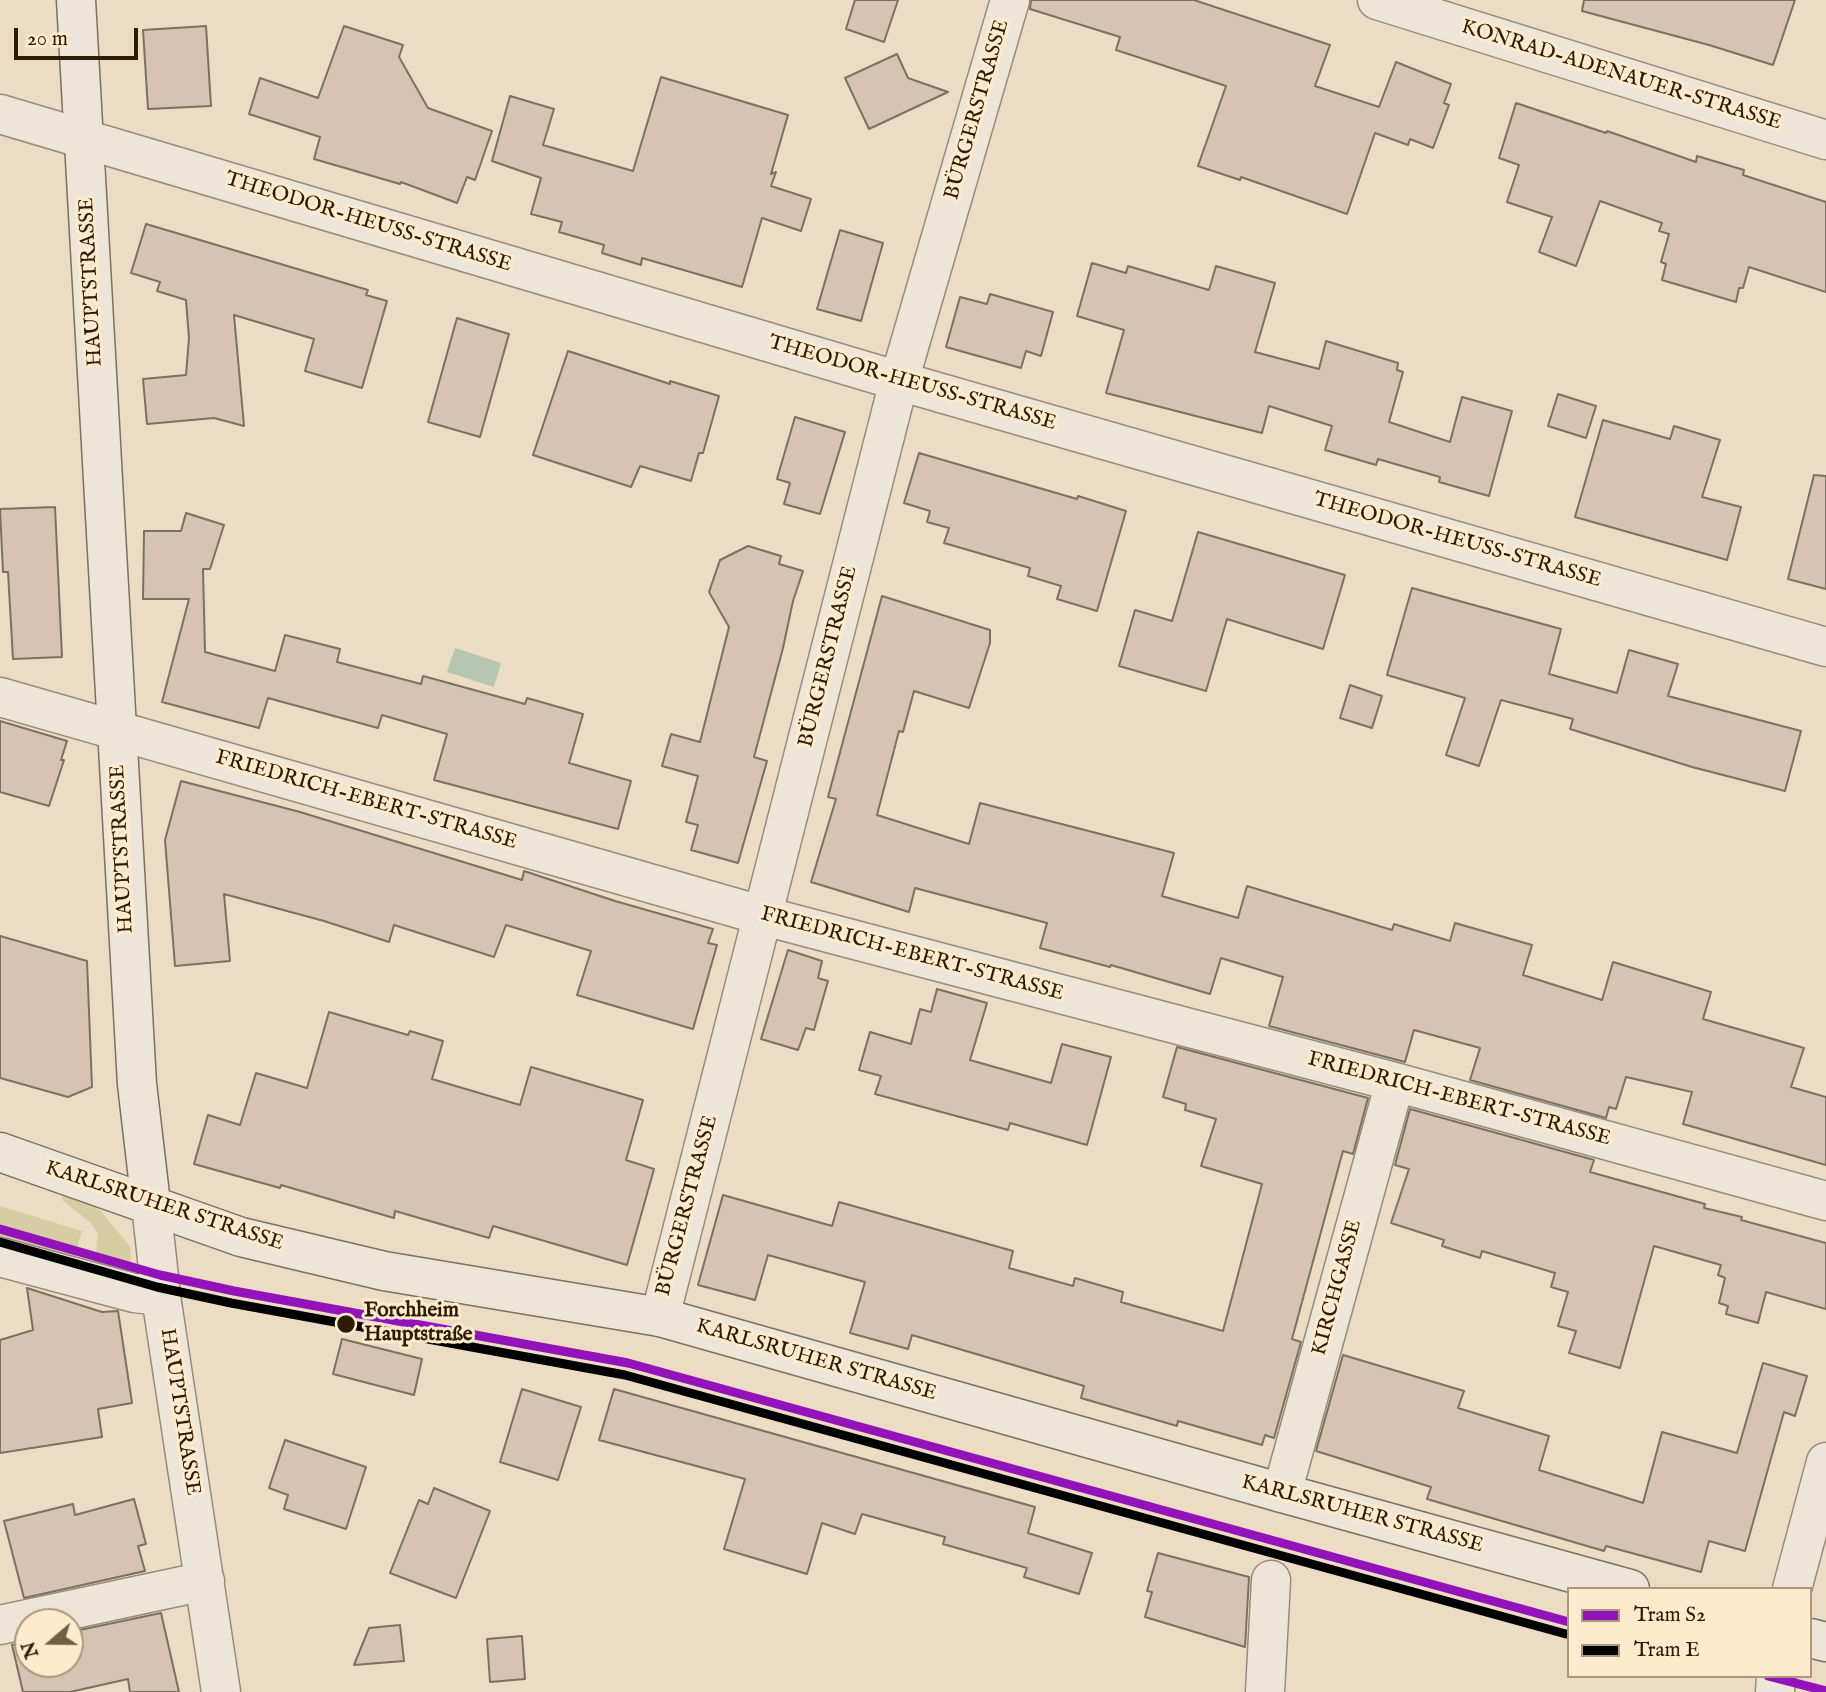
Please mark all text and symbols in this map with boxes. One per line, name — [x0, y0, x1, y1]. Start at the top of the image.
scale bar — [18, 14, 142, 58]
street label: KONRAD-ADENAUER-STRASSE — [1458, 15, 1784, 137]
street label: BÜRGERSTRASSE — [940, 17, 1016, 203]
text: 20 m — [27, 26, 68, 53]
street label: THEODOR-HEUSS-STRASSE — [222, 167, 514, 279]
street label: HAUPTSTRASSE — [75, 197, 109, 367]
street label: THEODOR-HEUSS-STRASSE — [765, 331, 1059, 437]
street label: THEODOR-HEUSS-STRASSE — [1310, 488, 1604, 594]
street label: BÜRGERSTRASSE — [794, 564, 864, 750]
street label: FRIEDRICH-EBERT-STRASSE — [212, 746, 520, 856]
street label: HAUPTSTRASSE — [106, 764, 140, 934]
street label: FRIEDRICH-EBERT-STRASSE — [758, 902, 1066, 1008]
street label: FRIEDRICH-EBERT-STRASSE — [1305, 1047, 1613, 1153]
street label: BÜRGERSTRASSE — [652, 1113, 724, 1299]
street label: KARLSRUHER STRASSE — [42, 1157, 286, 1257]
street label: KIRCHGASSE — [1308, 1217, 1368, 1359]
place label: Forchheim Hauptstraße — [364, 1299, 472, 1349]
marker: Forchheim Hauptstraße — [335, 1313, 357, 1335]
street label: KARLSRUHER STRASSE — [693, 1315, 939, 1407]
street label: HAUPTSTRASSE — [153, 1327, 205, 1497]
street label: KARLSRUHER STRASSE — [1238, 1471, 1486, 1559]
legend — [1567, 1587, 1812, 1678]
text: Tram S2 — [1634, 1602, 1706, 1629]
north arrow — [14, 1608, 84, 1678]
text: Tram E — [1634, 1637, 1700, 1664]
text: N — [17, 1638, 45, 1661]

